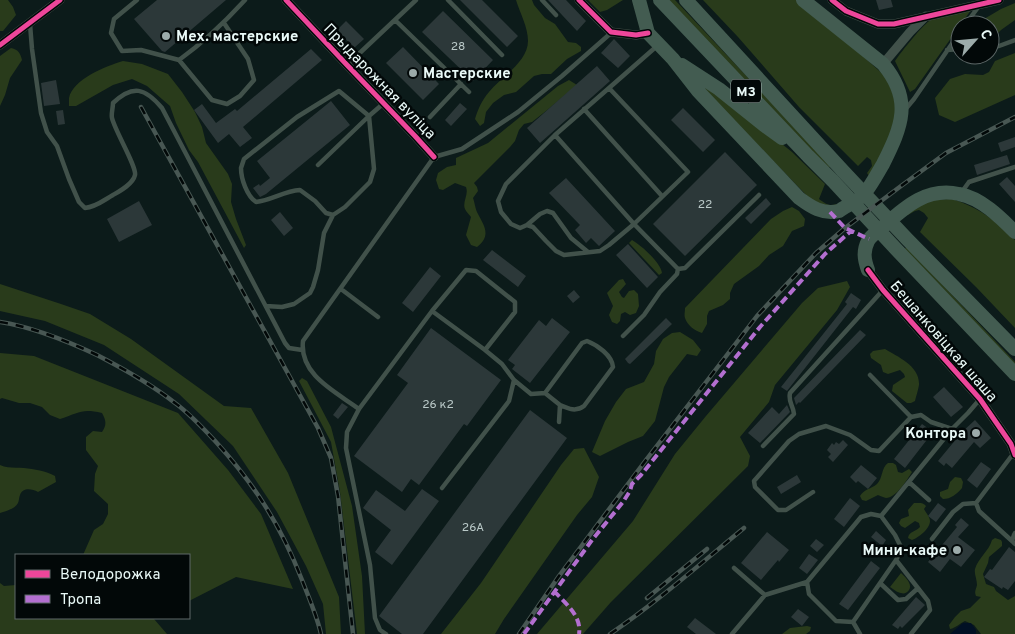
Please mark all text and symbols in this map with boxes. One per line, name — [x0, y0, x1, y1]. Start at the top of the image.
north arrow — [950, 15, 1000, 65]
street label: Прыдарожная вуліца — [319, 20, 439, 144]
text: С — [976, 27, 995, 43]
place label: Мех. мастерские — [176, 28, 298, 47]
marker: Мех. мастерские — [160, 30, 172, 42]
house number: 28 — [451, 39, 465, 55]
place label: Мастерские — [423, 65, 511, 84]
marker: Мастерские — [407, 67, 419, 79]
road number: М3 — [731, 80, 761, 102]
house number: 22 — [698, 197, 712, 213]
street label: Бешанковіцкая шаша — [885, 277, 1001, 407]
house number: 26 к2 — [422, 397, 454, 413]
place label: Контора — [905, 425, 966, 444]
marker: Контора — [970, 427, 982, 439]
house number: 26А — [462, 520, 484, 536]
place label: Мини-кафе — [862, 542, 947, 561]
marker: Мини-кафе — [951, 544, 963, 556]
legend — [15, 554, 190, 619]
text: Велодорожка — [60, 566, 160, 585]
text: Тропа — [60, 591, 101, 610]

